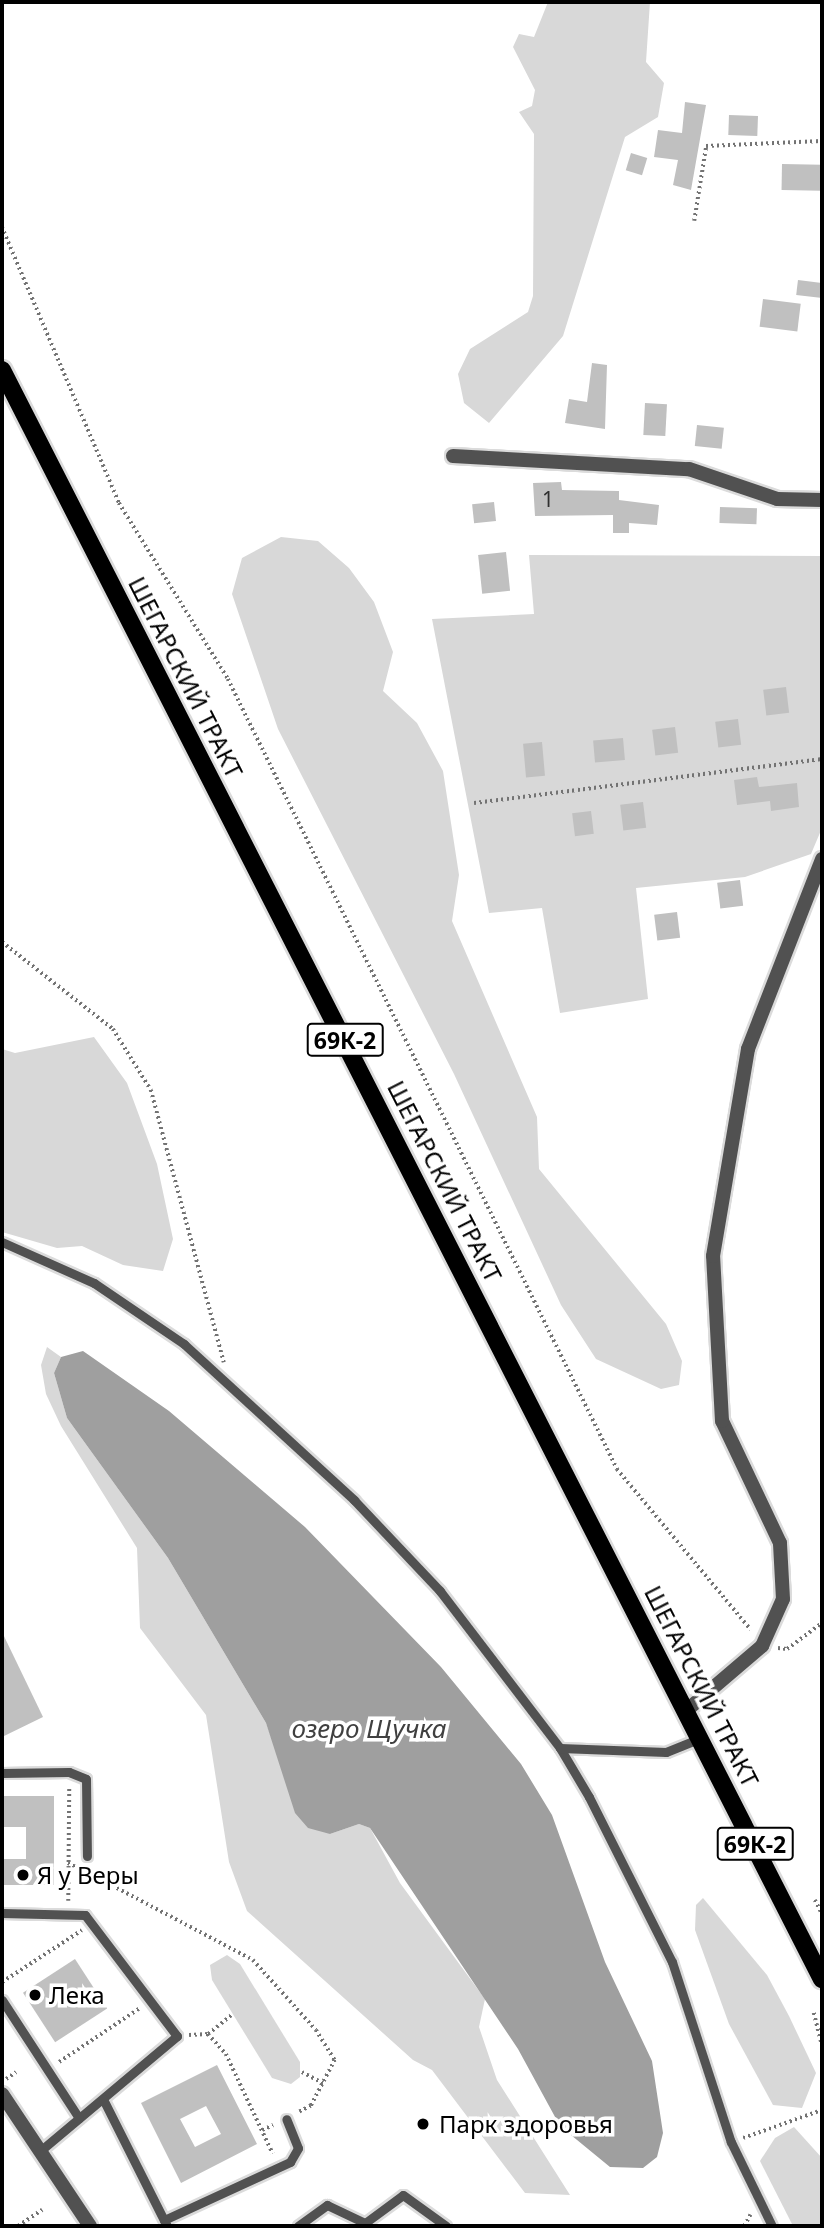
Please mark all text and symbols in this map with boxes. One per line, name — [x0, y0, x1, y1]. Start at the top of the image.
house number: 1 — [542, 486, 554, 512]
street label: ШЕГАРСКИЙ ТРАКТ — [123, 572, 249, 782]
road number: 69К-2 — [306, 1021, 384, 1060]
street label: ШЕГАРСКИЙ ТРАКТ — [382, 1076, 508, 1286]
street label: ШЕГАРСКИЙ ТРАКТ — [639, 1581, 765, 1791]
water label: озеро Щучка — [291, 1713, 447, 1745]
road number: 69К-2 — [716, 1825, 794, 1864]
place label: Я у Веры — [37, 1861, 139, 1889]
marker: Я у Веры — [15, 1867, 31, 1883]
place label: Лека — [49, 1981, 105, 2009]
marker: Лека — [27, 1987, 43, 2003]
place label: Парк здоровья — [439, 2110, 613, 2138]
marker: Парк здоровья — [413, 2114, 433, 2134]

